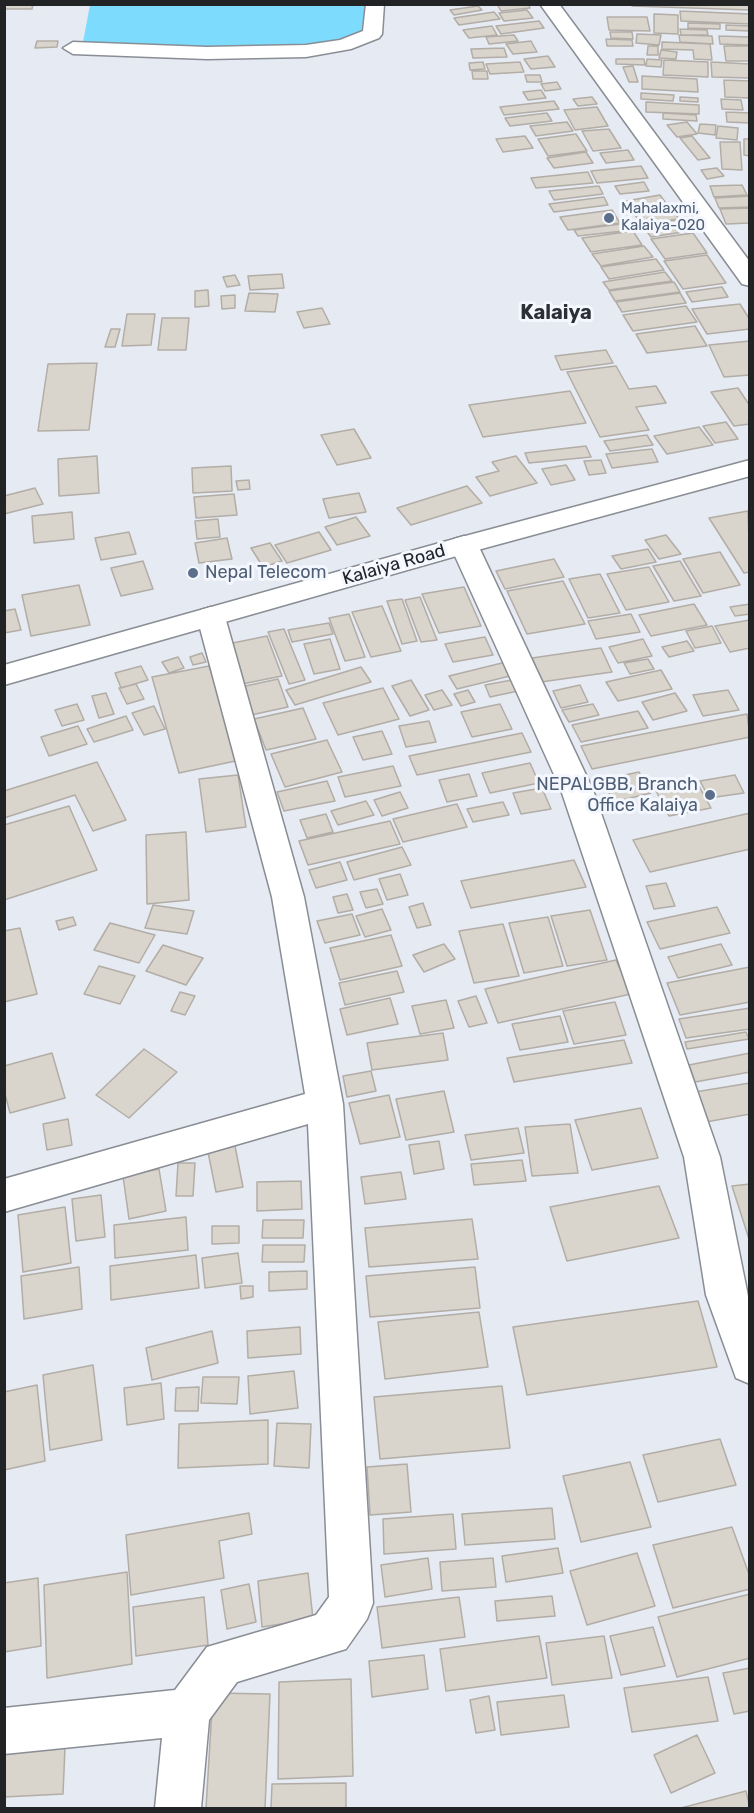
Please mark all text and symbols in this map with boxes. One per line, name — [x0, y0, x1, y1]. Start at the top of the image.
place label: Mahalaxmi, Kalaiya-020 — [621, 200, 705, 235]
marker: Mahalaxmi, Kalaiya-020 — [602, 211, 616, 225]
district label: Kalaiya — [520, 301, 592, 325]
street label: Kalaiya Road — [340, 540, 448, 590]
place label: Nepal Telecom — [205, 562, 327, 584]
marker: Nepal Telecom — [186, 566, 200, 580]
place label: NEPALGBB, Branch Office Kalaiya — [536, 774, 698, 816]
marker: NEPALGBB, Branch Office Kalaiya — [703, 788, 717, 802]

